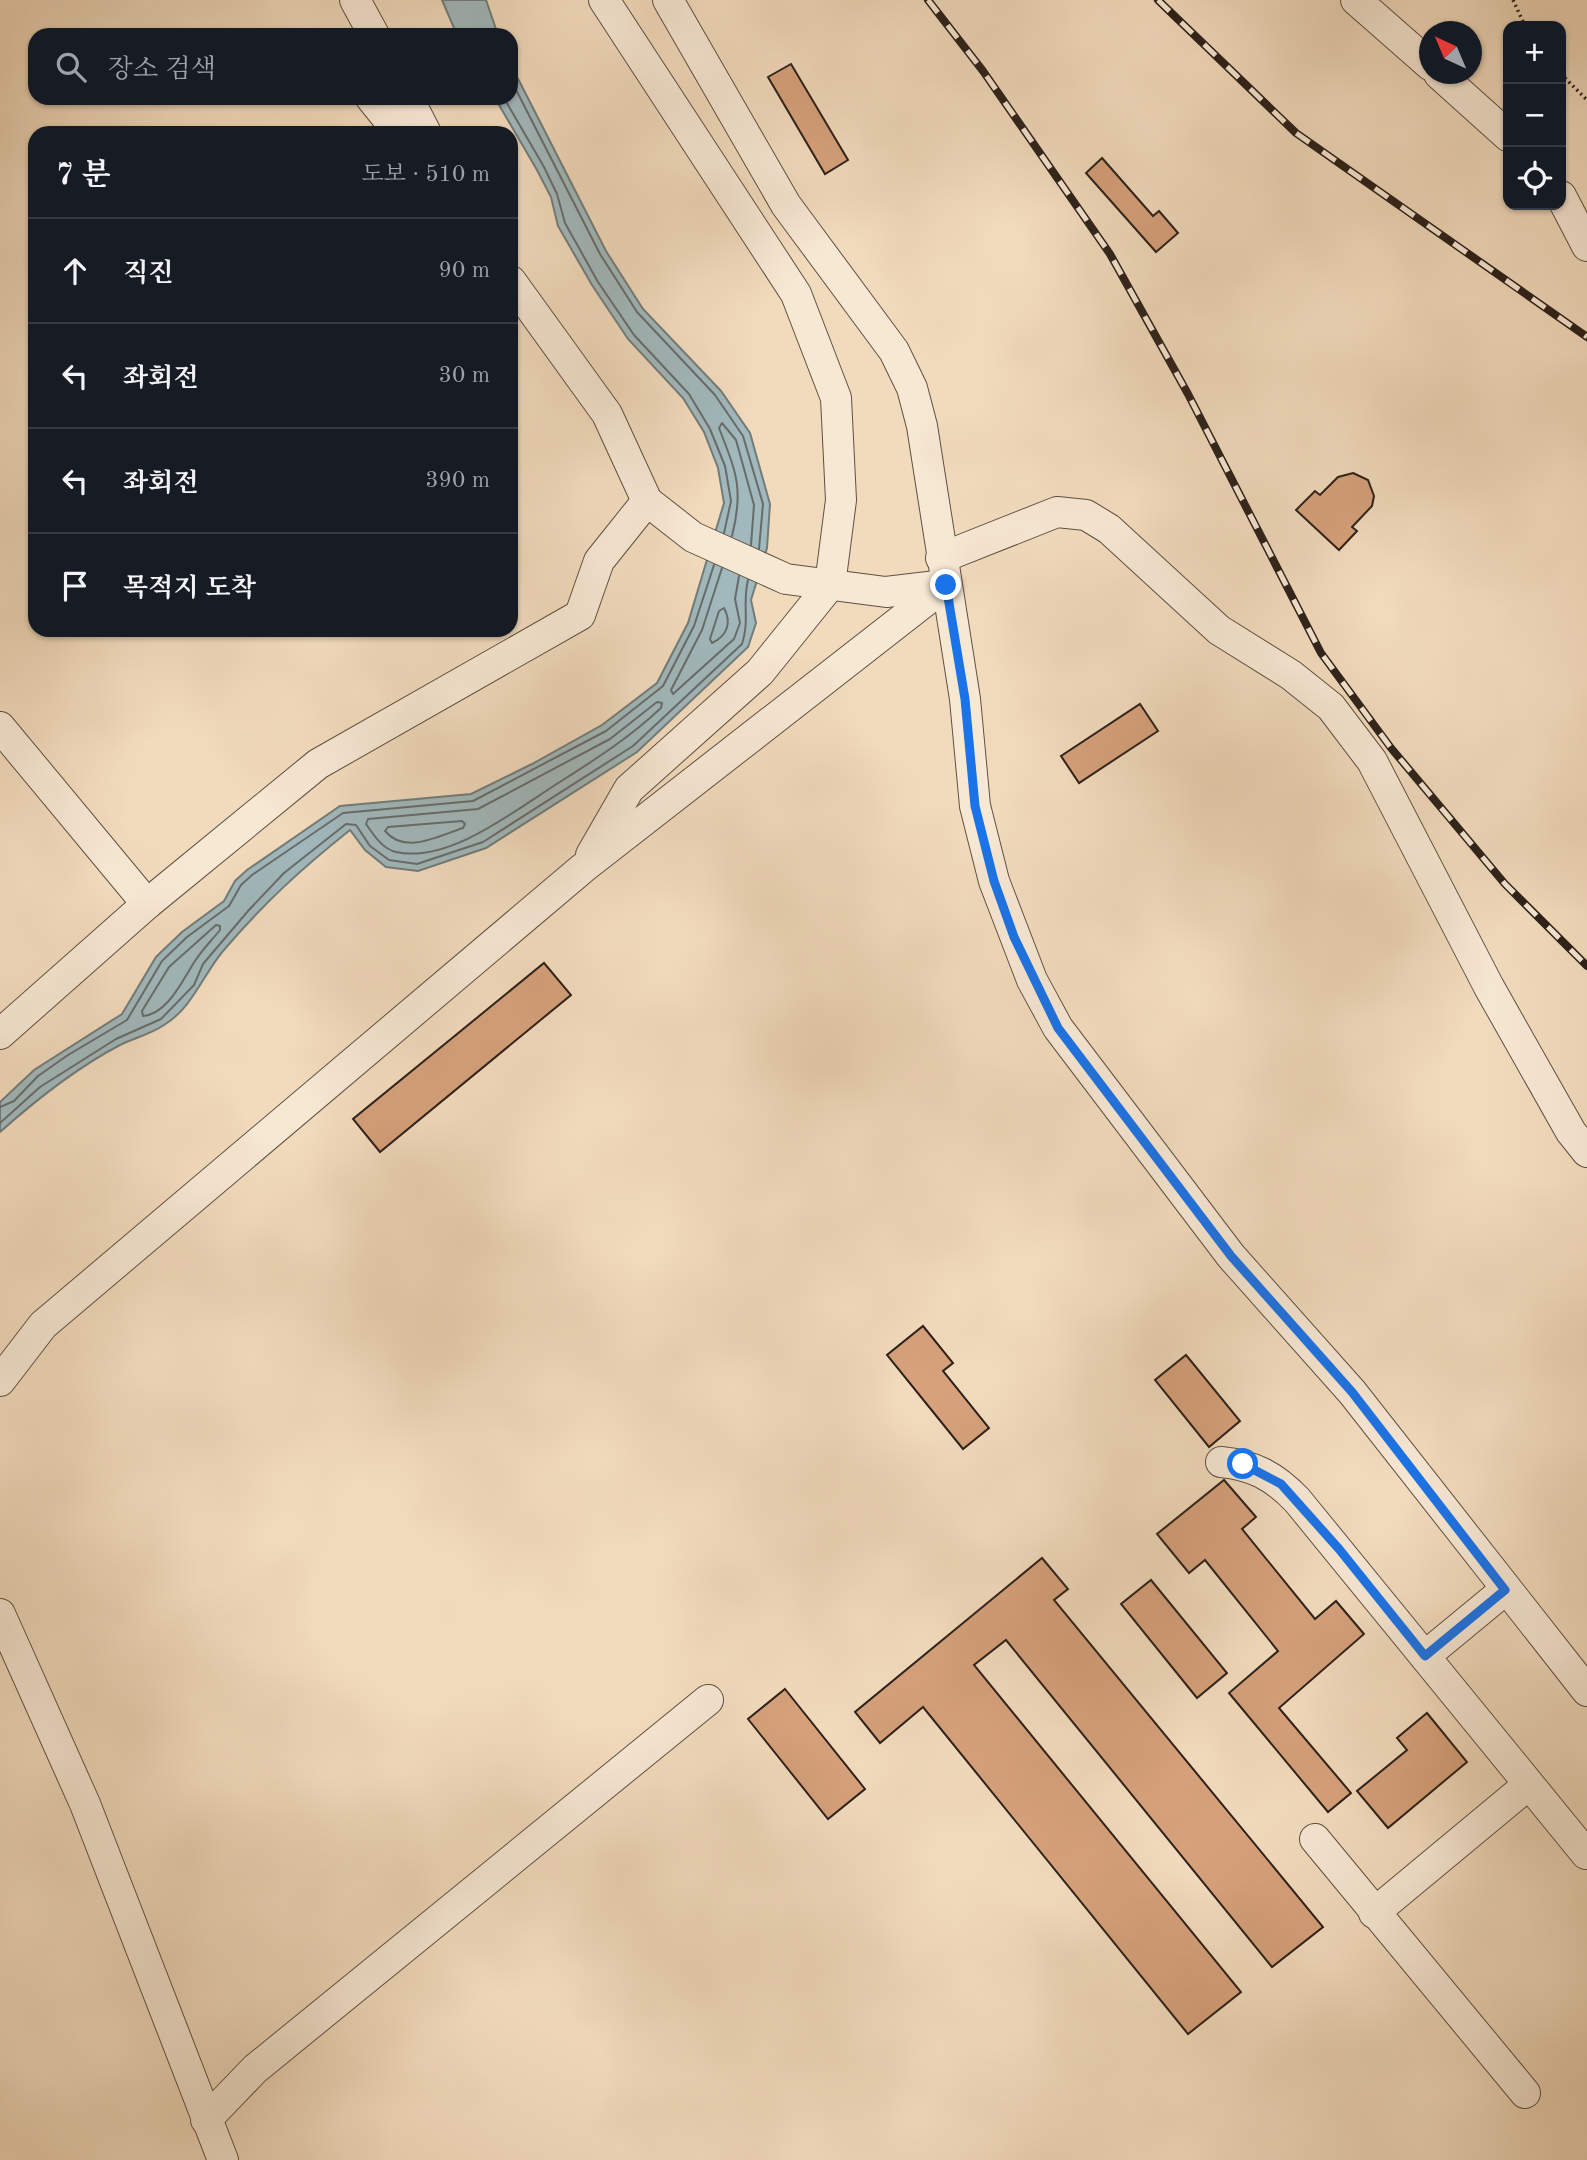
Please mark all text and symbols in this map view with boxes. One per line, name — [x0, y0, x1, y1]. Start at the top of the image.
north arrow — [1419, 21, 1482, 84]
map controls — [1503, 21, 1566, 210]
button: + — [1503, 21, 1566, 84]
search box — [28, 28, 518, 105]
icon: search — [52, 48, 90, 86]
text: 장소 검색 — [108, 57, 216, 83]
button: − — [1503, 84, 1566, 147]
button: locate — [1503, 147, 1566, 210]
text: 7 분 — [56, 161, 111, 191]
text: 도보 · 510 m — [362, 163, 490, 186]
icon: ahead — [56, 252, 94, 290]
text: 90 m — [439, 259, 490, 282]
text: 직진 — [123, 261, 173, 287]
icon: left — [56, 357, 94, 395]
text: 30 m — [439, 364, 490, 387]
text: 좌회전 — [123, 366, 198, 392]
icon: left — [56, 462, 94, 500]
text: 390 m — [425, 469, 490, 492]
text: 좌회전 — [123, 471, 198, 497]
icon: arrive — [56, 567, 94, 605]
route end — [930, 569, 961, 600]
text: 목적지 도착 — [123, 576, 256, 602]
route start — [1227, 1448, 1258, 1479]

